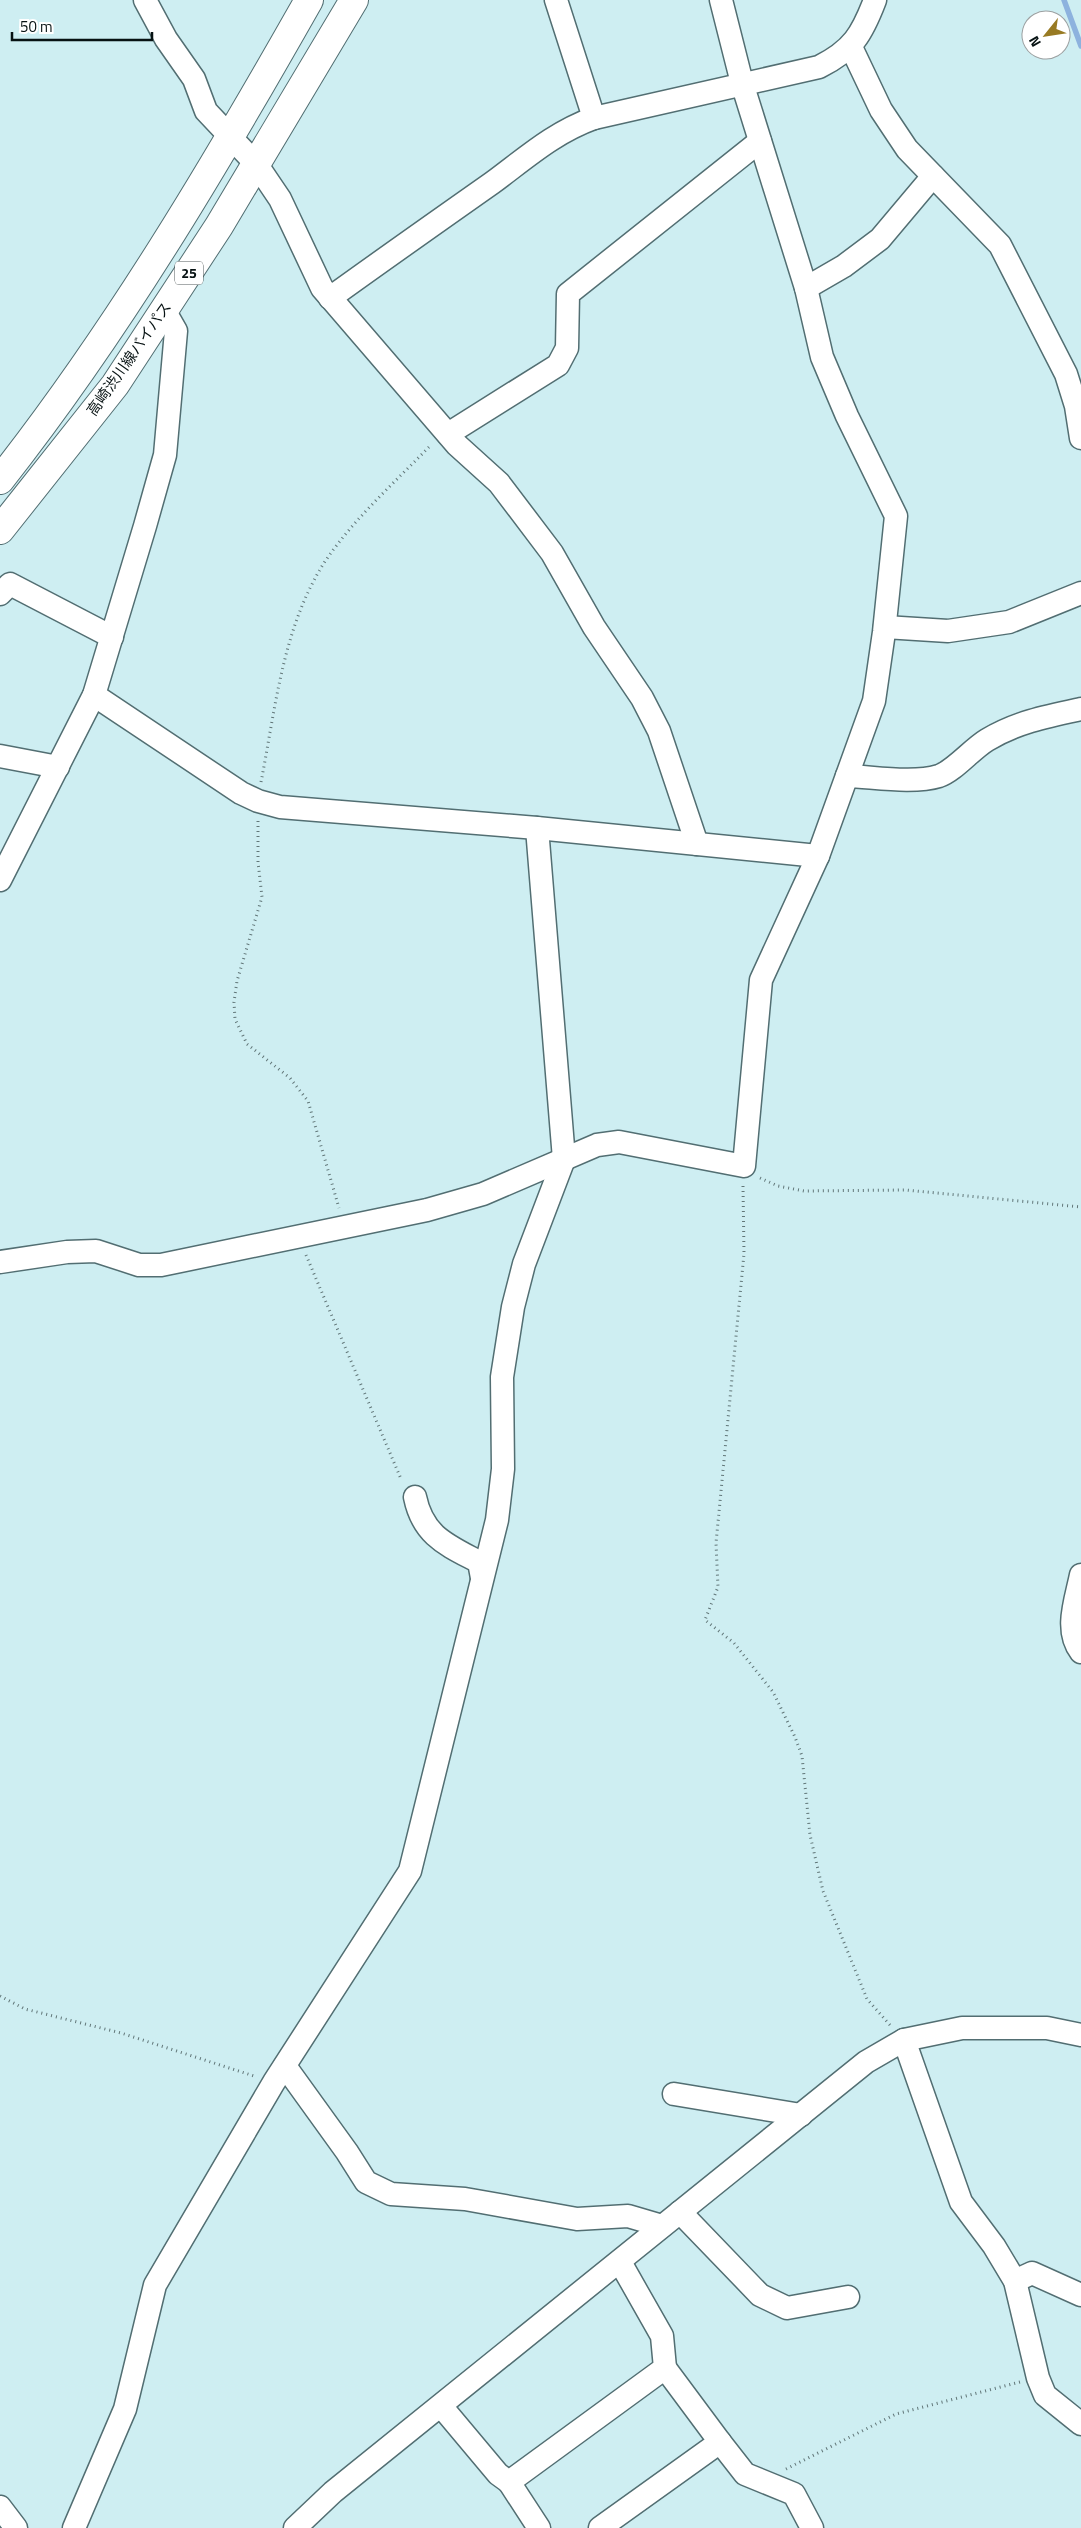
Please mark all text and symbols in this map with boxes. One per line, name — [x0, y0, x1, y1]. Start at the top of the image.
scale bar — [12, 10, 152, 42]
north arrow — [1021, 10, 1071, 60]
text: 50 m — [20, 15, 53, 38]
text: N — [1023, 32, 1046, 51]
road number: 25 — [175, 262, 203, 284]
street label: 高崎渋川線バイパス — [81, 297, 177, 420]

